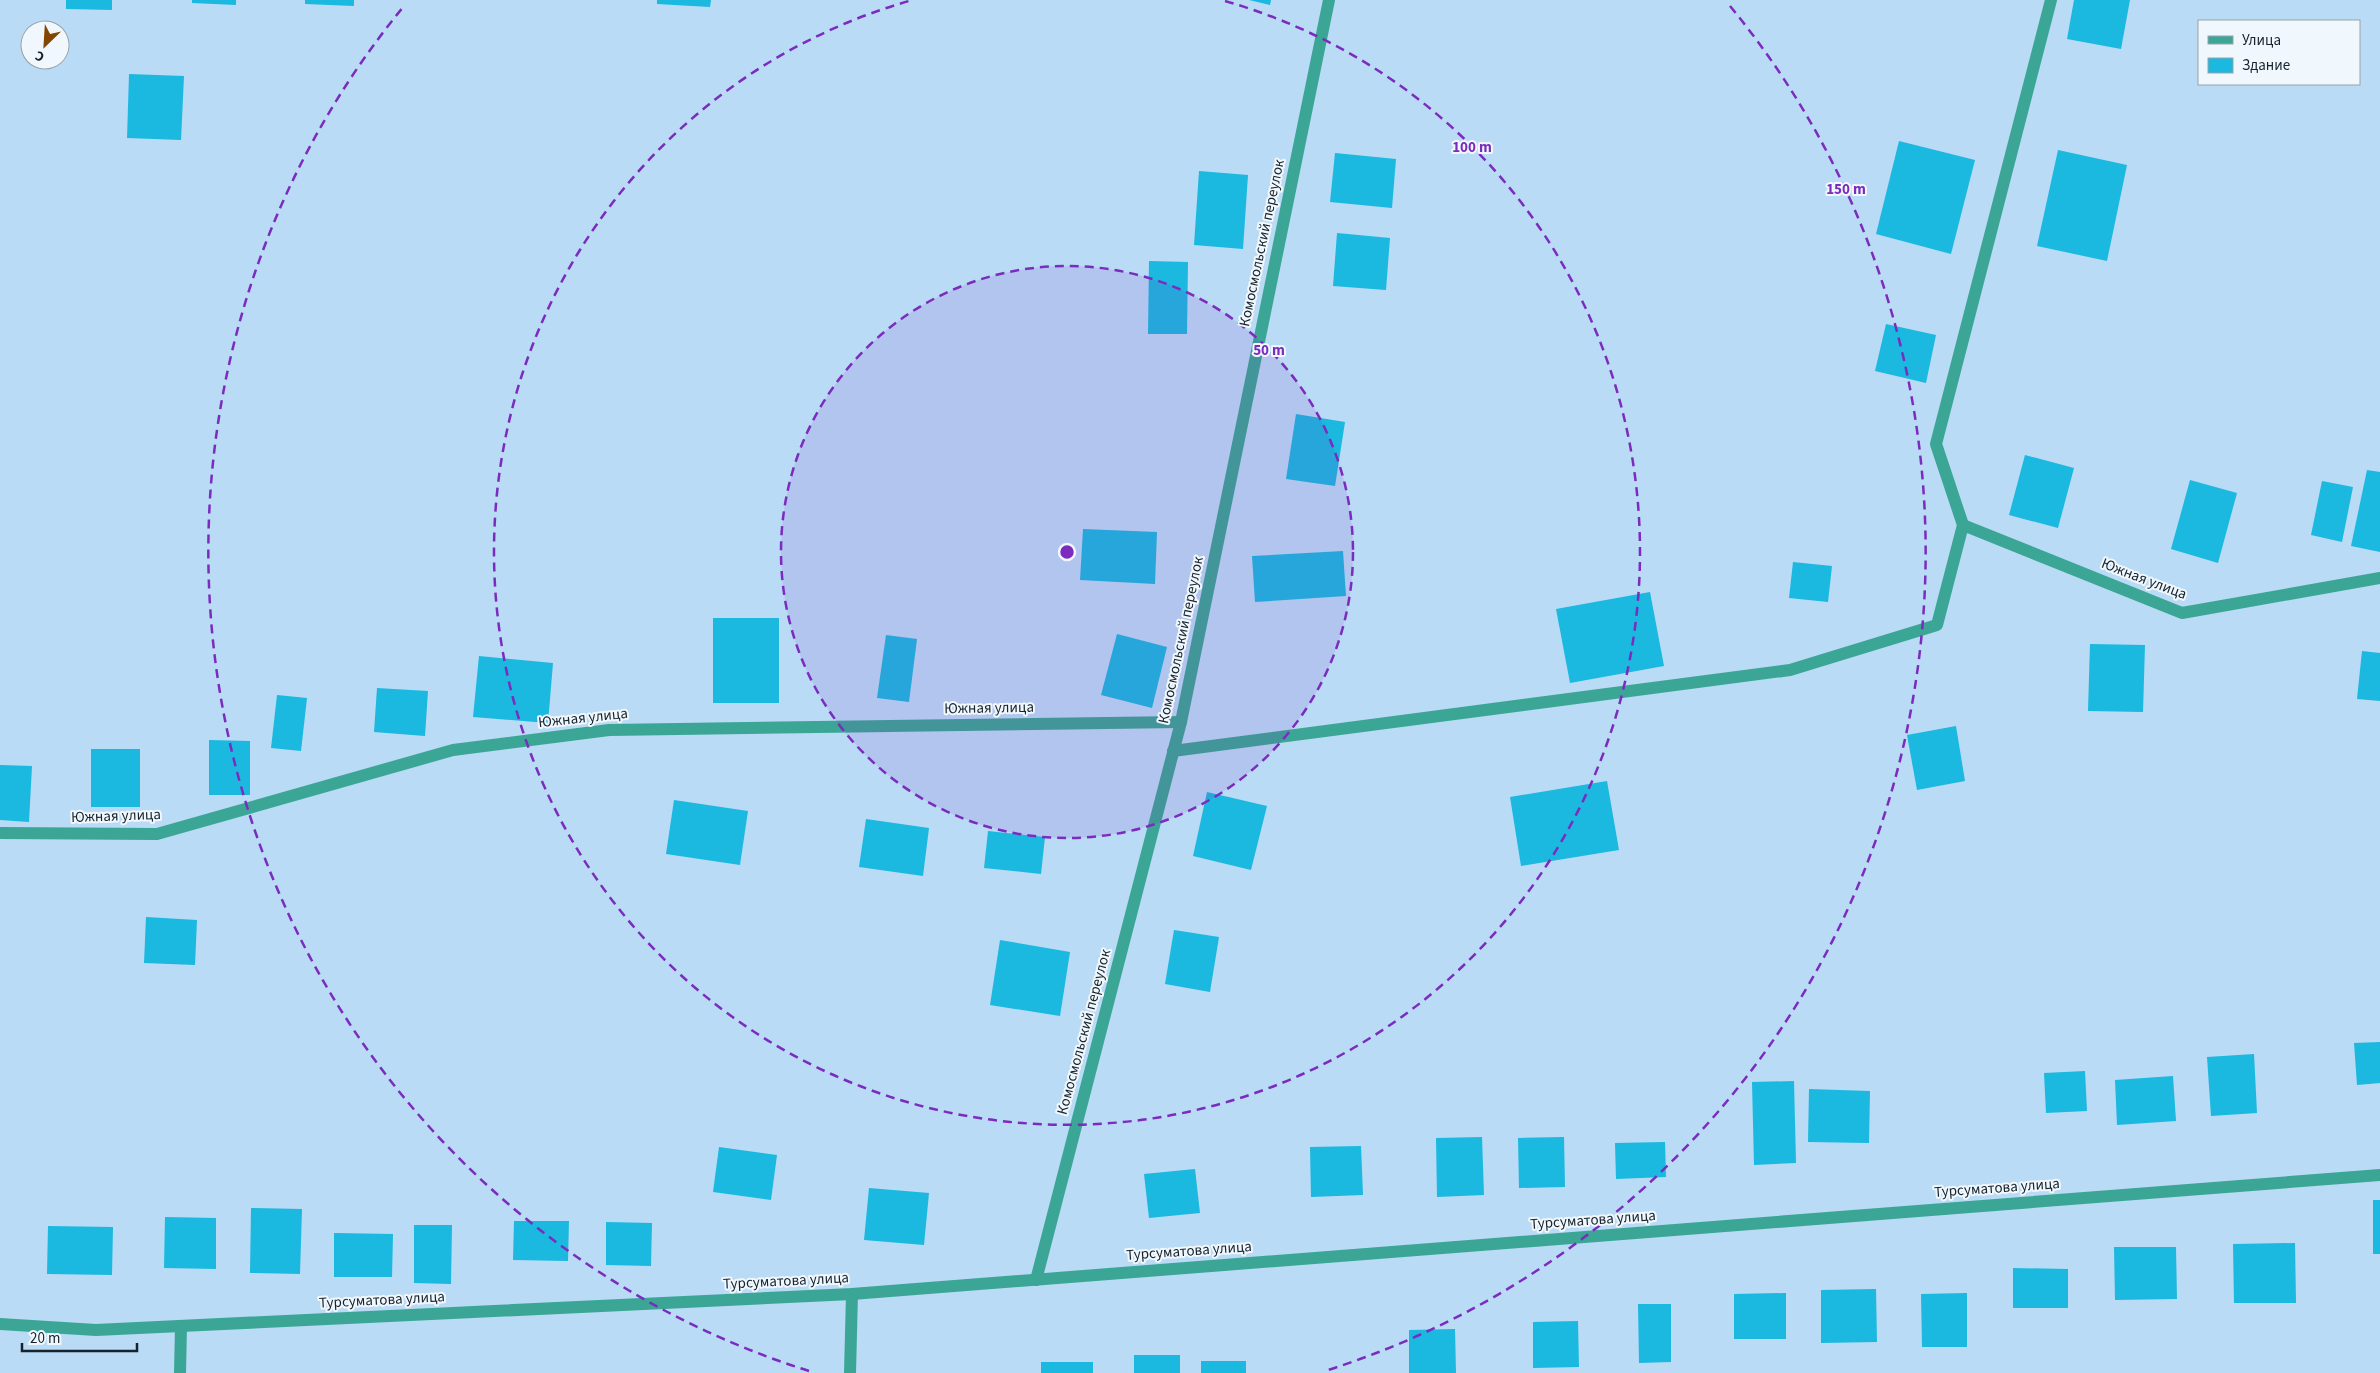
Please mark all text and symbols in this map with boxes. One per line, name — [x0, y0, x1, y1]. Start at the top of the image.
north arrow — [20, 20, 70, 70]
legend — [2198, 20, 2360, 85]
text: Улица — [2242, 30, 2281, 51]
text: С — [32, 45, 48, 67]
text: Здание — [2242, 55, 2290, 76]
text: 100 m — [1452, 137, 1492, 158]
street label: Комосмольский переулок — [1234, 157, 1290, 328]
text: 150 m — [1826, 179, 1866, 200]
text: 50 m — [1253, 340, 1285, 361]
centre of rings — [1058, 543, 1076, 561]
street label: Южная улица — [2098, 553, 2190, 605]
street label: Комосмольский переулок — [1153, 554, 1209, 725]
street label: Южная улица — [944, 697, 1034, 719]
street label: Южная улица — [537, 703, 629, 733]
street label: Южная улица — [71, 804, 161, 828]
street label: Комосмольский переулок — [1052, 946, 1116, 1117]
street label: Турсуматова улица — [1933, 1173, 2061, 1203]
street label: Турсуматова улица — [1529, 1205, 1657, 1235]
street label: Турсуматова улица — [1125, 1236, 1253, 1266]
street label: Турсуматова улица — [723, 1267, 849, 1295]
street label: Турсуматова улица — [319, 1286, 445, 1314]
scale bar — [22, 1320, 138, 1352]
text: 20 m — [30, 1328, 60, 1349]

